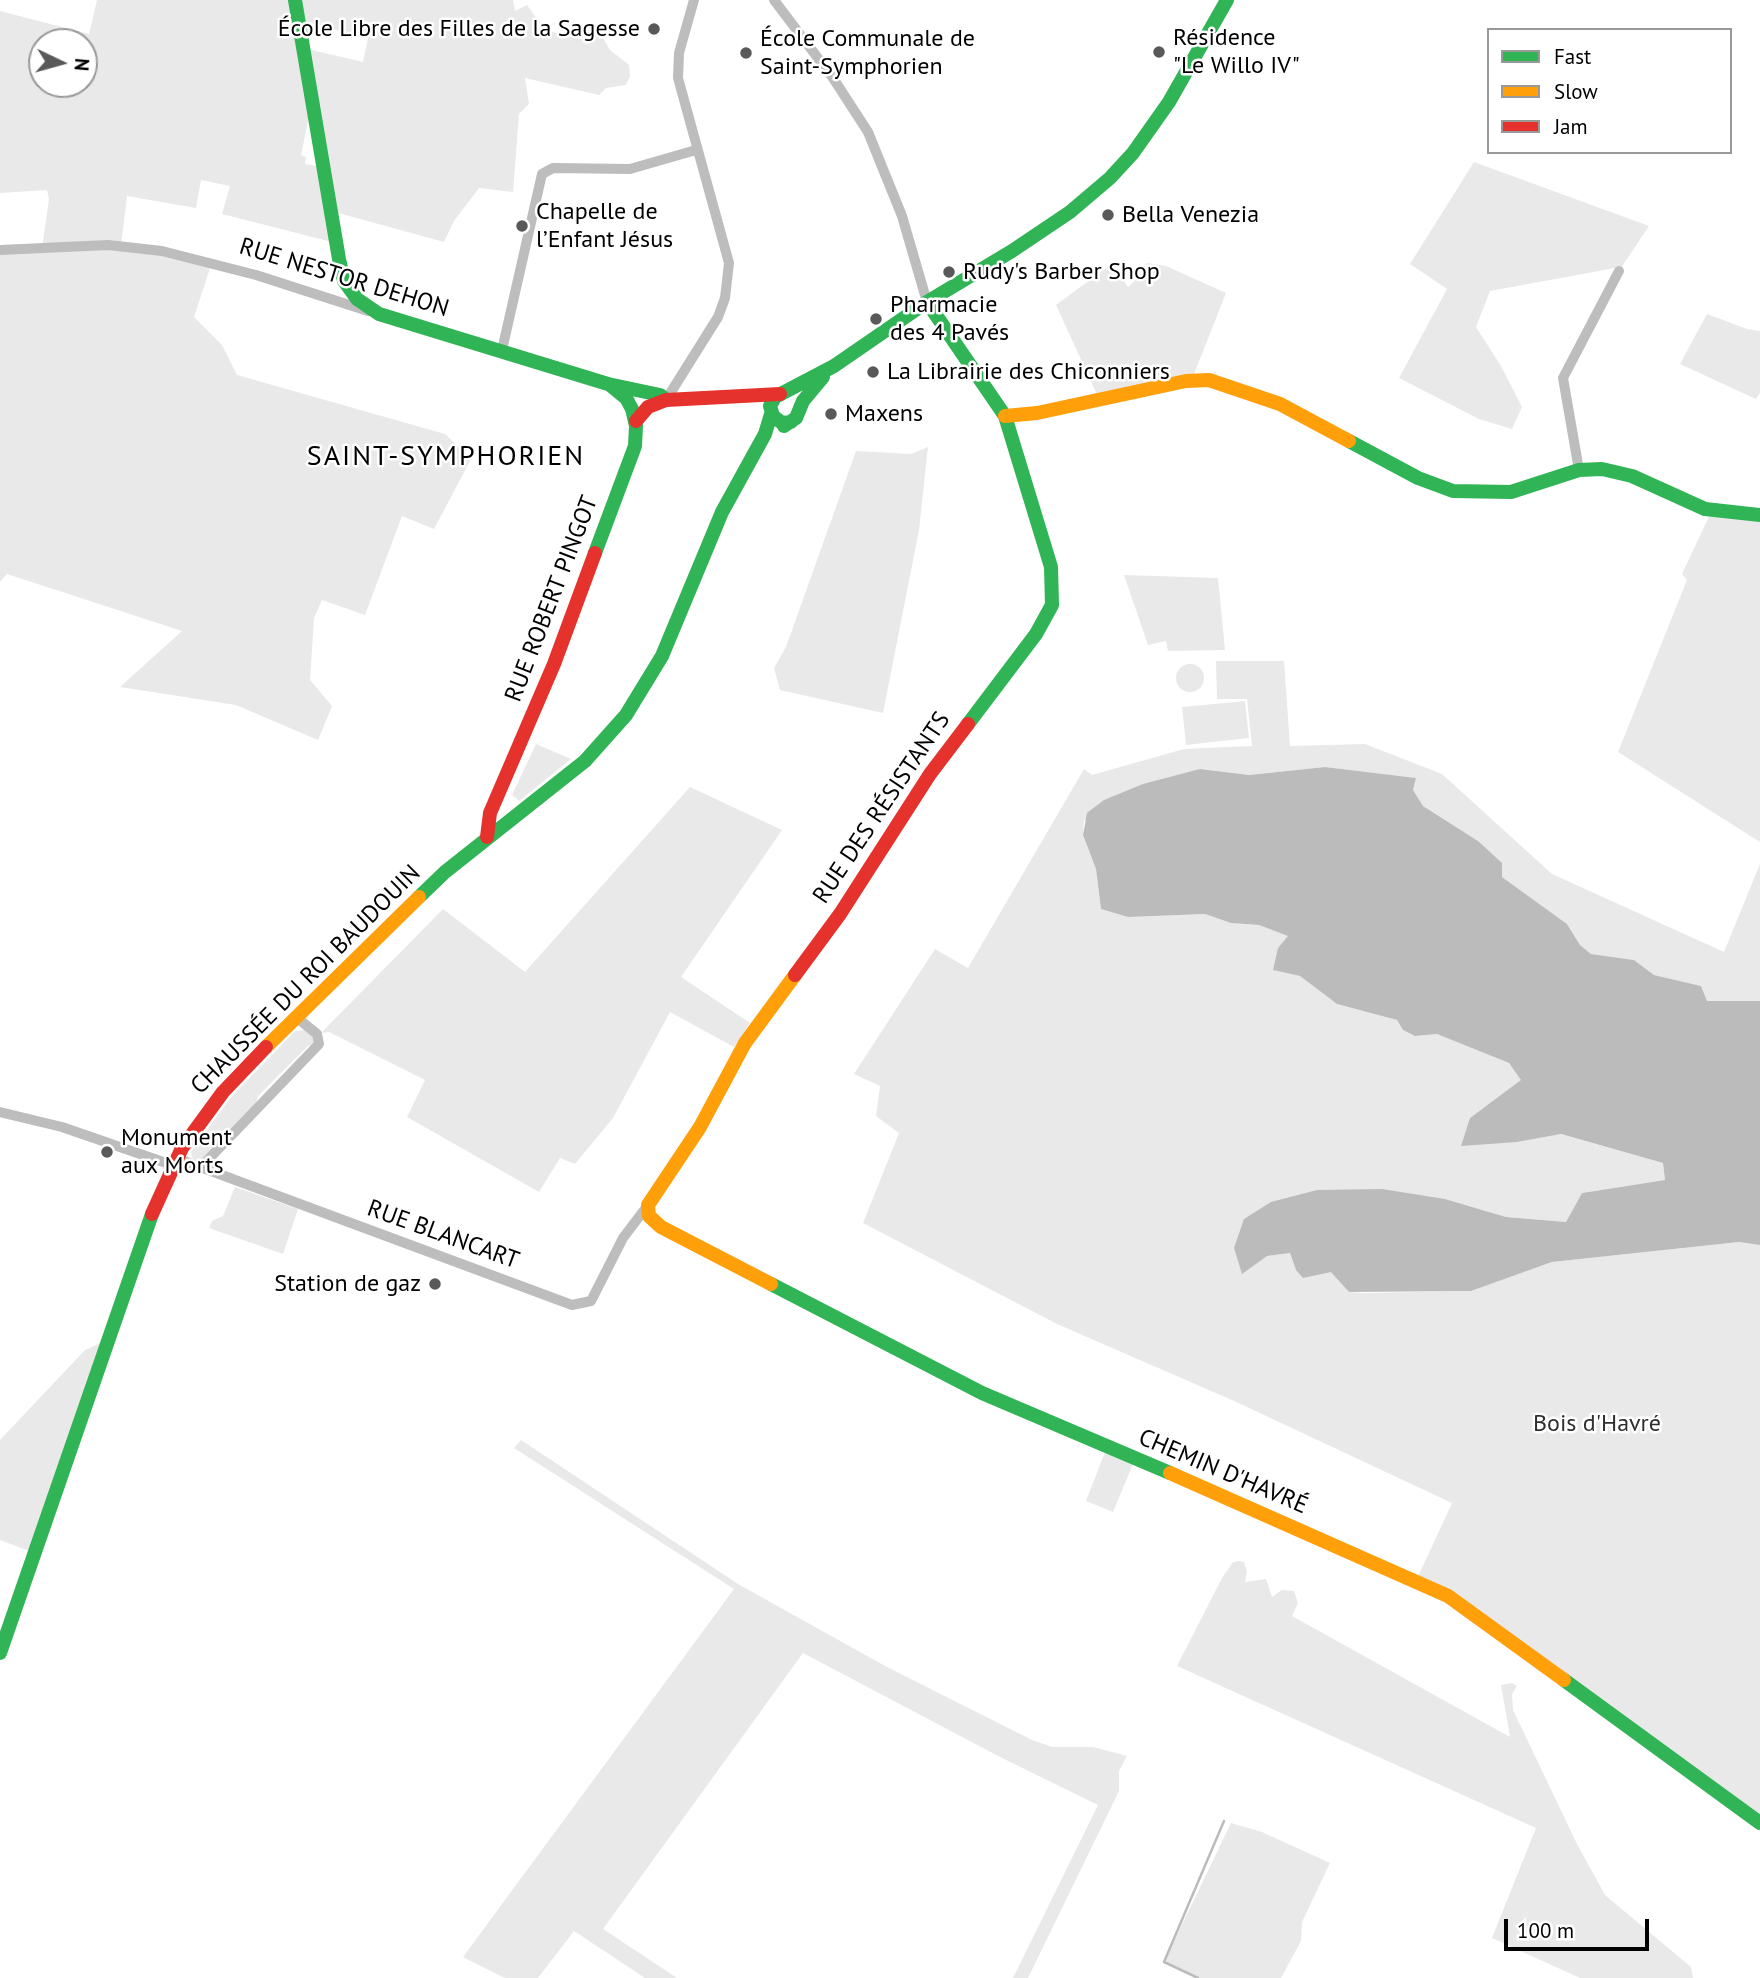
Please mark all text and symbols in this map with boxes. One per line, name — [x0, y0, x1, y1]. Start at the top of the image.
place label: École Libre des Filles de la Sagesse — [278, 15, 640, 43]
marker: École Libre des Filles de la Sagesse — [646, 21, 662, 37]
place label: Résidence "Le Willo IV" — [1173, 24, 1300, 80]
place label: École Communale de Saint-Symphorien — [760, 25, 975, 81]
north arrow — [28, 28, 98, 98]
legend — [1487, 28, 1732, 154]
text: Fast — [1554, 43, 1591, 70]
marker: Résidence "Le Willo IV" — [1151, 44, 1167, 60]
marker: École Communale de Saint-Symphorien — [738, 45, 754, 61]
text: N — [69, 57, 94, 72]
text: Slow — [1554, 78, 1598, 105]
text: Jam — [1554, 113, 1588, 140]
place label: Chapelle de l’Enfant Jésus — [536, 198, 673, 254]
place label: Bella Venezia — [1122, 201, 1259, 229]
marker: Bella Venezia — [1100, 207, 1116, 223]
marker: Chapelle de l’Enfant Jésus — [514, 218, 530, 234]
street label: RUE NESTOR DEHON — [236, 232, 452, 324]
place label: Rudy's Barber Shop — [963, 258, 1160, 286]
marker: Rudy's Barber Shop — [941, 264, 957, 280]
place label: Pharmacie des 4 Pavés — [890, 291, 1009, 347]
marker: Pharmacie des 4 Pavés — [868, 311, 884, 327]
place label: La Librairie des Chiconniers — [887, 358, 1170, 386]
marker: La Librairie des Chiconniers — [865, 364, 881, 380]
place label: Maxens — [845, 400, 923, 428]
marker: Maxens — [823, 406, 839, 422]
district label: SAINT-SYMPHORIEN — [309, 440, 583, 474]
street label: RUE ROBERT PINGOT — [499, 492, 605, 706]
street label: RUE DES RÉSISTANTS — [807, 707, 957, 909]
street label: CHAUSSÉE DU ROI BAUDOUIN — [185, 859, 427, 1101]
place label: Monument aux Morts — [121, 1124, 232, 1180]
marker: Monument aux Morts — [99, 1144, 115, 1160]
street label: RUE BLANCART — [363, 1194, 523, 1276]
place label: Station de gaz — [274, 1270, 421, 1298]
marker: Station de gaz — [427, 1276, 443, 1292]
park label: Bois d'Havré — [1533, 1410, 1661, 1438]
street label: CHEMIN D'HAVRÉ — [1134, 1423, 1312, 1521]
scale bar — [1508, 1904, 1653, 1948]
text: 100 m — [1517, 1917, 1574, 1944]

